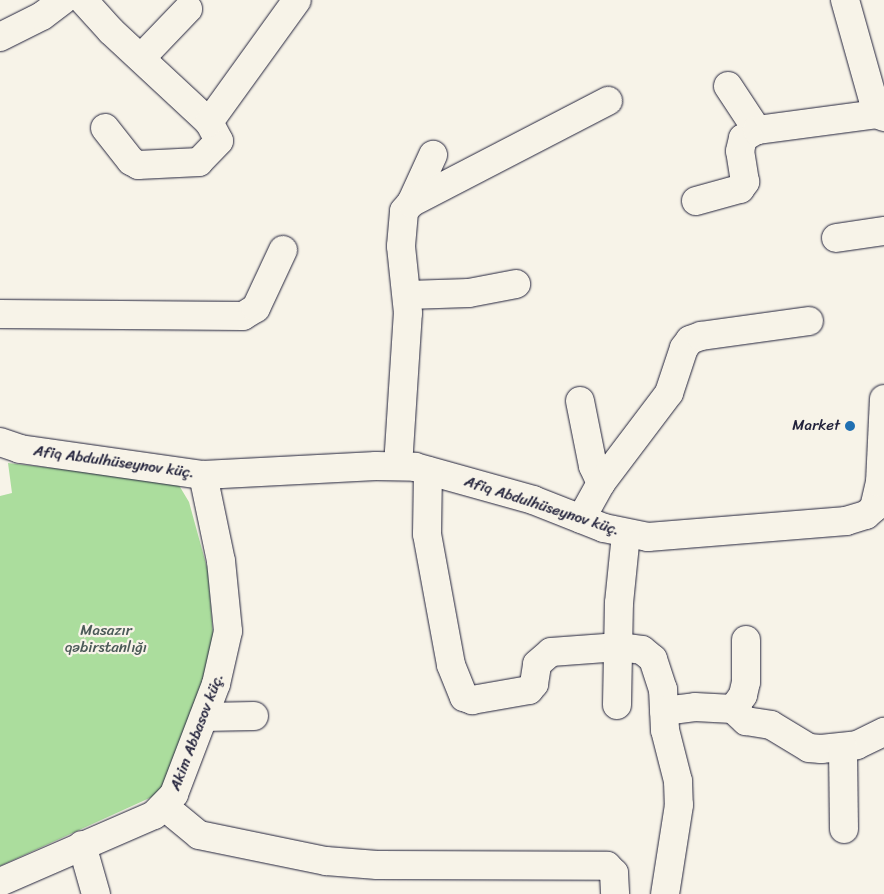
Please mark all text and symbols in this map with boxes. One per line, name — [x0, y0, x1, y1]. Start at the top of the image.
place label: Market — [792, 417, 840, 435]
marker: Market — [844, 420, 856, 432]
street label: Afiq Abdulhüseynov küç. — [32, 442, 196, 482]
street label: Afiq Abdulhüseynov küç. — [462, 472, 622, 540]
park label: Masazır qəbirstanlığı — [65, 621, 147, 656]
street label: Akim Abbasov küç. — [166, 671, 228, 793]

